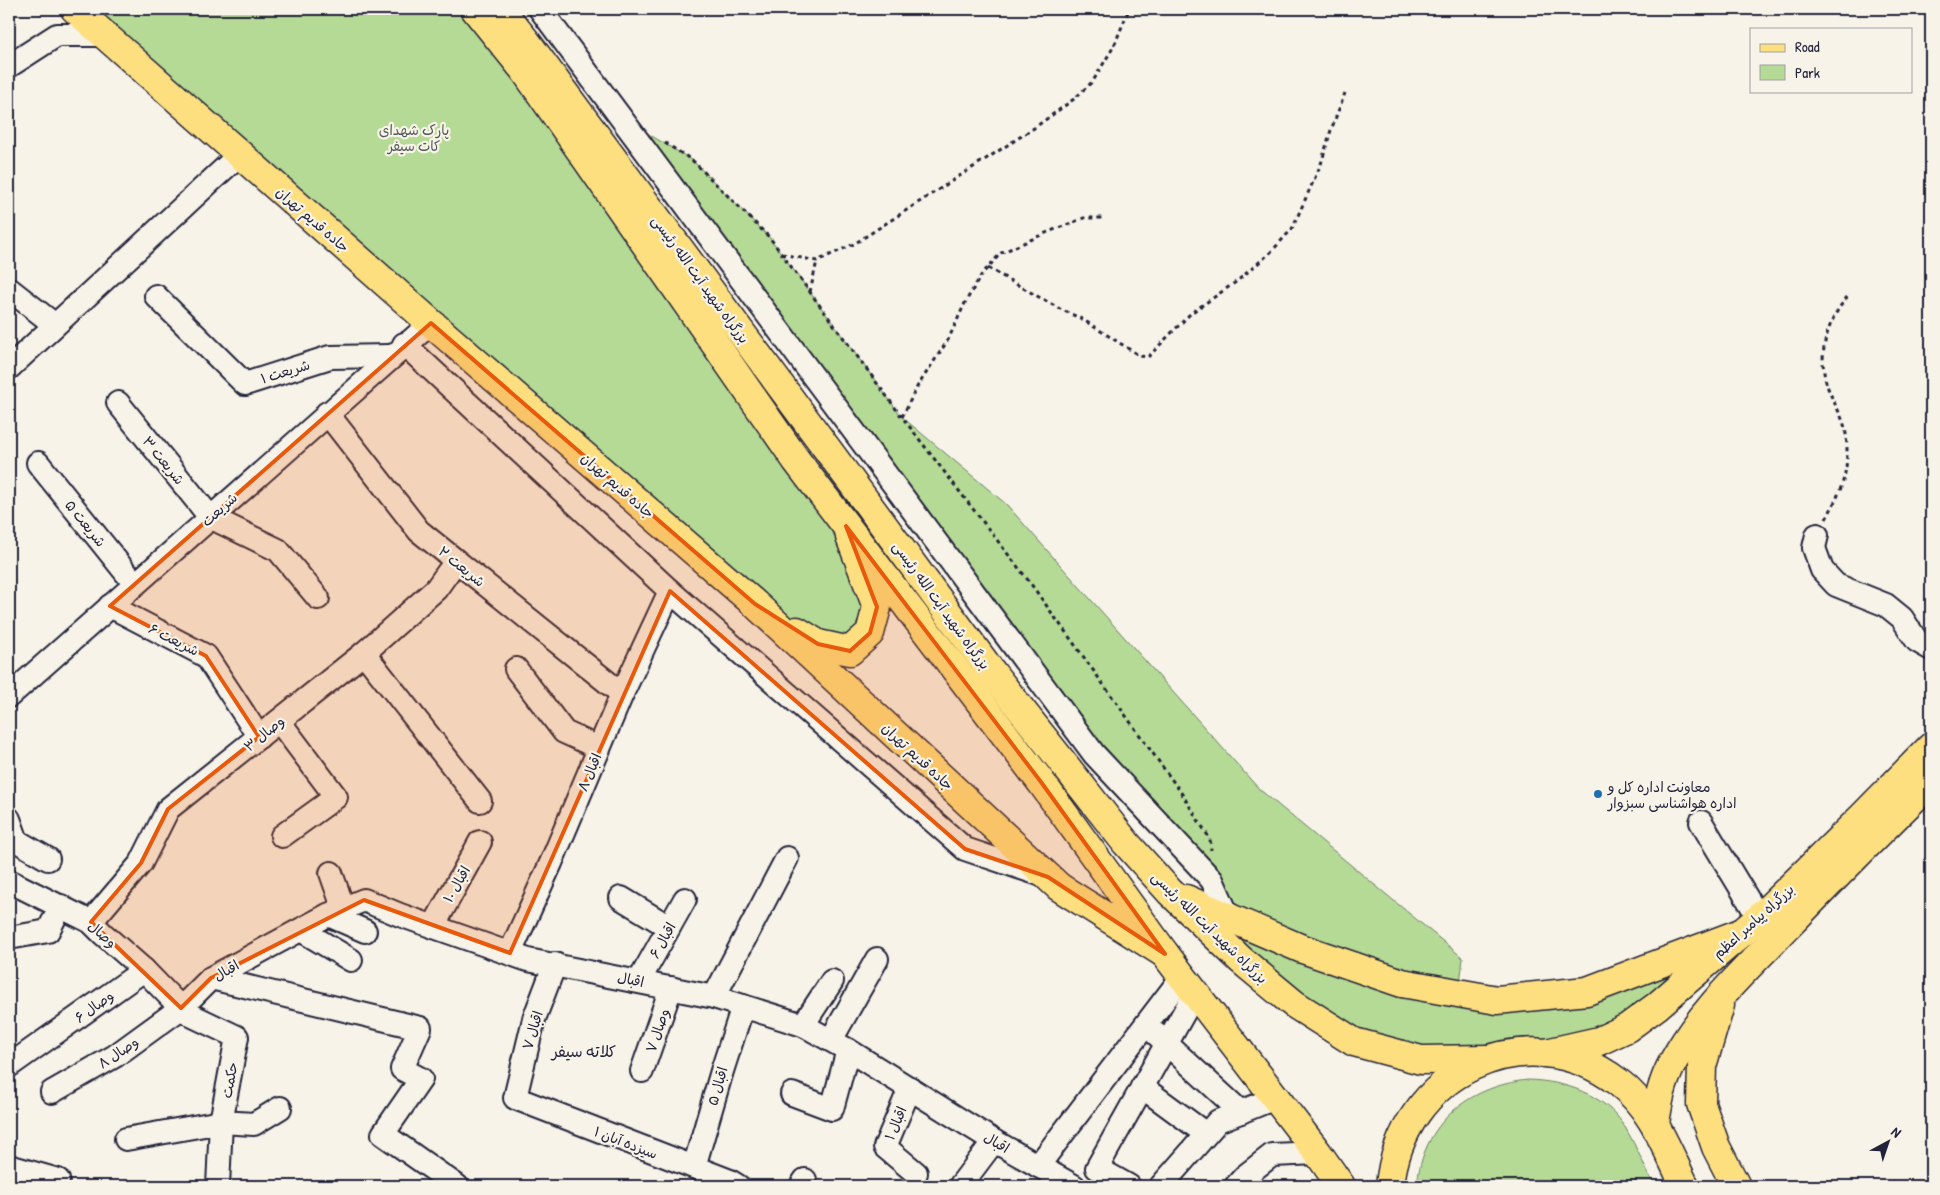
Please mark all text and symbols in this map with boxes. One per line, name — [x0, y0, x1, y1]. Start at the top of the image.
legend — [1750, 28, 1912, 92]
text: Road — [1795, 36, 1820, 57]
text: Park — [1795, 62, 1820, 83]
park label: پارک شهدای کات سیفر — [379, 120, 449, 155]
street label: جاده قدیم تهران — [271, 182, 354, 257]
street label: بزرگراه شهید آیت الله رئیسی — [648, 211, 754, 347]
street label: شریعت ۱ — [258, 355, 312, 387]
street label: شریعت ۳ — [139, 432, 189, 488]
street label: جاده قدیم تهران — [576, 448, 659, 523]
street label: شریعت — [197, 488, 241, 530]
street label: شریعت ۵ — [61, 496, 111, 550]
street label: بزرگراه شهید آیت الله رئیسی — [889, 537, 995, 673]
street label: شریعت ۲ — [435, 541, 489, 591]
street label: شریعت ۶ — [146, 618, 202, 660]
street label: وصال ۳ — [240, 711, 288, 755]
street label: جاده قدیم تهران — [877, 718, 958, 795]
street label: اقبال ۸ — [572, 750, 606, 794]
place label: معاونت اداره کل و اداره هواشناسی سبزوار — [1607, 777, 1737, 812]
marker: معاونت اداره کل و اداره هواشناسی سبزوار — [1592, 788, 1604, 800]
street label: اقبال ۱۰ — [438, 862, 474, 906]
street label: بزرگراه شهید آیت الله رئیسی — [1148, 867, 1272, 987]
street label: بزرگراه پیامبر اعظم — [1708, 879, 1799, 964]
street label: وصال — [84, 916, 122, 952]
street label: اقبال ۶ — [644, 919, 680, 961]
street label: اقبال — [210, 955, 242, 985]
street label: اقبال — [616, 967, 646, 991]
street label: وصال ۶ — [70, 985, 118, 1027]
street label: وصال ۷ — [641, 1005, 673, 1055]
street label: اقبال ۷ — [517, 1008, 547, 1052]
street label: وصال ۸ — [94, 1031, 142, 1073]
district label: کلاته سیفر — [550, 1040, 616, 1062]
street label: حکمت — [216, 1060, 242, 1100]
street label: اقبال ۵ — [702, 1064, 732, 1108]
street label: اقبال ۱ — [879, 1103, 911, 1143]
north arrow — [1862, 1118, 1912, 1168]
street label: سیزده آبان ۱ — [592, 1121, 660, 1163]
text: N — [1888, 1122, 1906, 1142]
street label: اقبال — [981, 1127, 1013, 1157]

